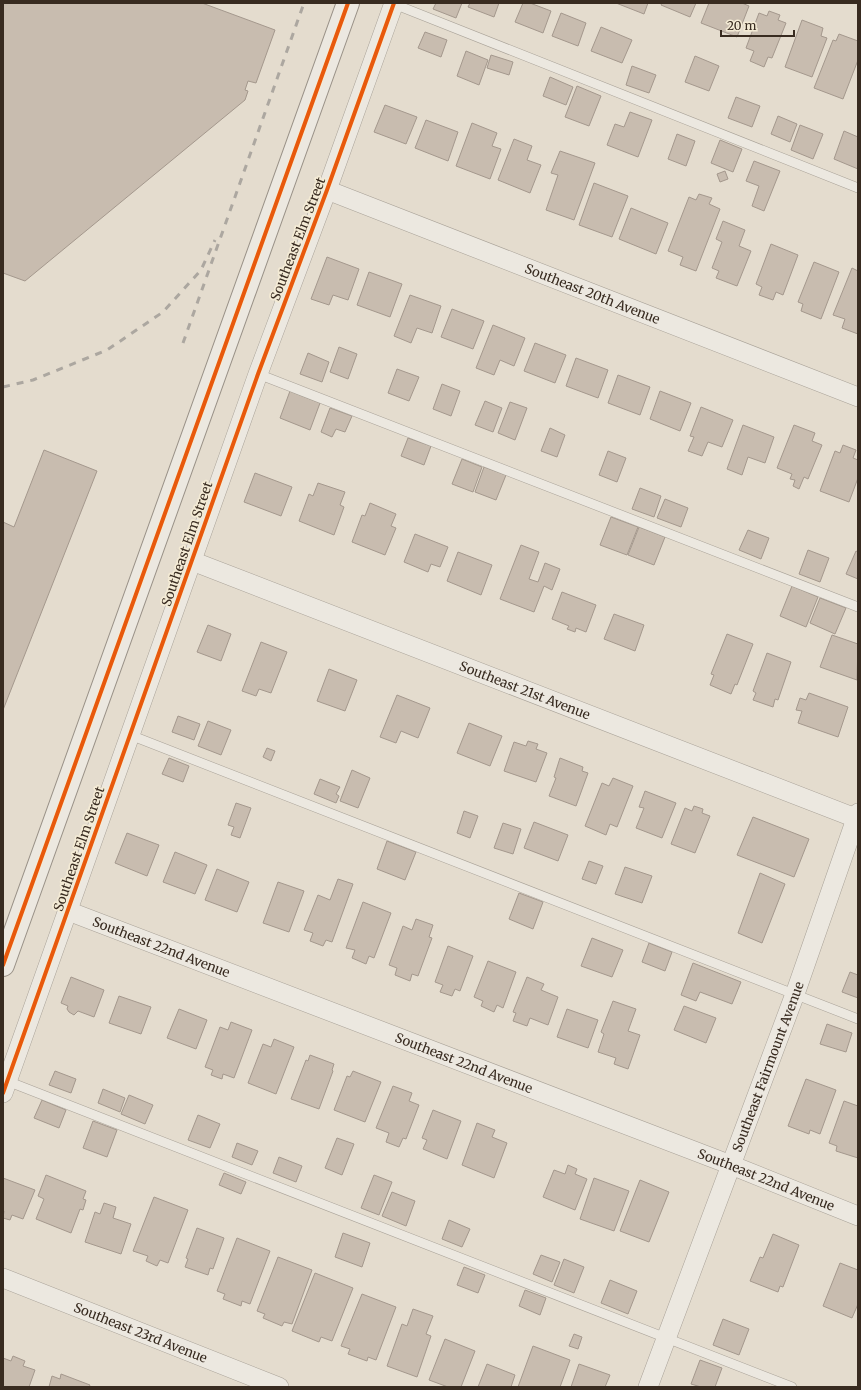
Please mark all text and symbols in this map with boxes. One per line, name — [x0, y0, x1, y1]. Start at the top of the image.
scale bar — [721, 12, 794, 38]
text: 20 m — [727, 18, 756, 33]
street label: Southeast Elm Street — [267, 175, 329, 303]
street label: Southeast 20th Avenue — [523, 260, 663, 328]
street label: Southeast Elm Street — [158, 479, 216, 609]
street label: Southeast 21st Avenue — [457, 657, 593, 723]
street label: Southeast Elm Street — [50, 784, 108, 914]
street label: Southeast 22nd Avenue — [90, 913, 233, 981]
street label: Southeast Fairmount Avenue — [728, 979, 807, 1154]
street label: Southeast 22nd Avenue — [393, 1029, 535, 1097]
street label: Southeast 22nd Avenue — [695, 1145, 837, 1214]
street label: Southeast 23rd Avenue — [72, 1298, 210, 1366]

